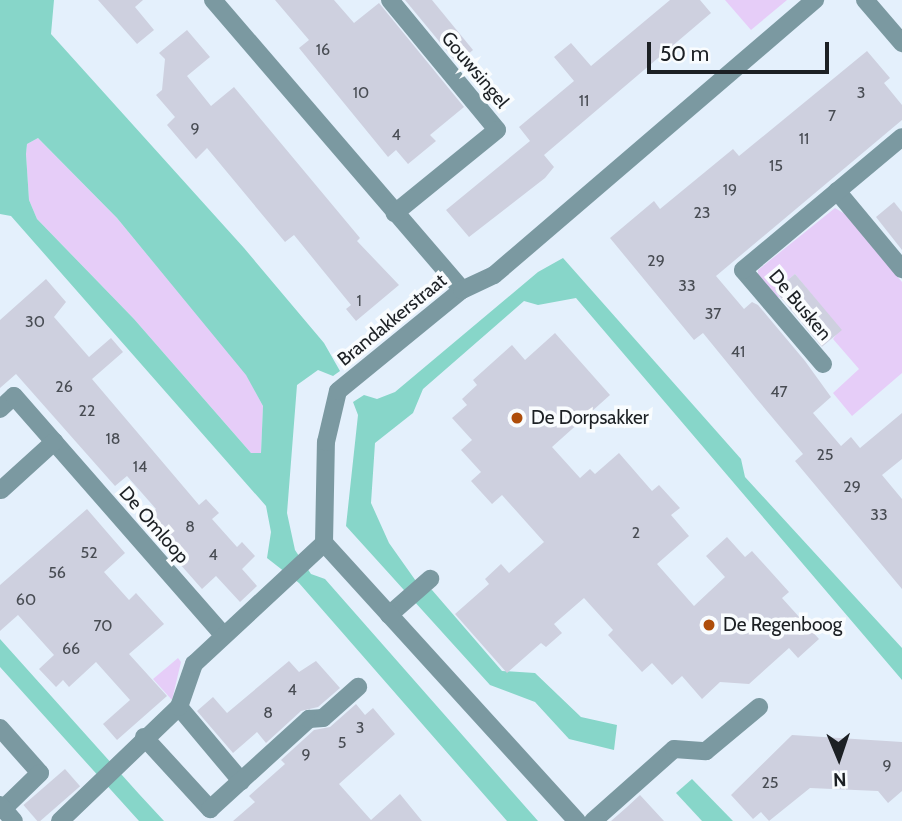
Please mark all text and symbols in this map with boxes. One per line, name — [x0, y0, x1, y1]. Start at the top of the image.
street label: Gouwsingel — [436, 27, 514, 113]
scale bar — [650, 28, 832, 72]
house number: 16 — [316, 40, 330, 60]
text: 50 m — [660, 41, 709, 66]
house number: 10 — [353, 83, 369, 103]
house number: 3 — [857, 83, 865, 103]
house number: 11 — [579, 91, 589, 111]
house number: 7 — [828, 106, 836, 126]
house number: 9 — [190, 119, 200, 139]
house number: 4 — [391, 125, 401, 145]
house number: 11 — [799, 129, 809, 149]
house number: 15 — [769, 156, 783, 176]
house number: 19 — [723, 180, 737, 200]
house number: 23 — [693, 203, 711, 223]
house number: 29 — [647, 251, 665, 271]
street label: De Busken — [764, 265, 836, 345]
street label: Brandakkerstraat — [333, 269, 451, 371]
house number: 33 — [678, 276, 696, 296]
house number: 1 — [356, 291, 362, 311]
house number: 37 — [705, 304, 721, 324]
house number: 30 — [25, 312, 45, 332]
house number: 41 — [731, 342, 745, 362]
house number: 26 — [55, 377, 73, 397]
house number: 47 — [770, 382, 788, 402]
house number: 22 — [79, 401, 95, 421]
place label: De Dorpsakker — [531, 407, 649, 429]
marker: De Dorpsakker — [509, 410, 525, 426]
house number: 18 — [106, 429, 120, 449]
house number: 25 — [816, 445, 834, 465]
house number: 14 — [133, 457, 147, 477]
house number: 29 — [843, 477, 861, 497]
street label: De Omloop — [114, 482, 194, 568]
house number: 33 — [870, 505, 888, 525]
house number: 8 — [185, 517, 195, 537]
house number: 2 — [632, 523, 640, 543]
house number: 52 — [80, 543, 98, 563]
house number: 4 — [208, 545, 218, 565]
house number: 56 — [48, 563, 66, 583]
house number: 60 — [16, 590, 36, 610]
place label: De Regenboog — [723, 614, 842, 636]
house number: 70 — [93, 616, 113, 636]
marker: De Regenboog — [701, 617, 717, 633]
house number: 66 — [62, 639, 80, 659]
house number: 4 — [287, 680, 297, 700]
house number: 8 — [263, 703, 273, 723]
house number: 3 — [356, 718, 364, 738]
north arrow — [804, 723, 874, 793]
house number: 5 — [338, 733, 346, 753]
house number: 9 — [301, 745, 311, 765]
house number: 9 — [882, 756, 892, 776]
text: N — [833, 768, 847, 791]
house number: 25 — [761, 773, 779, 793]

